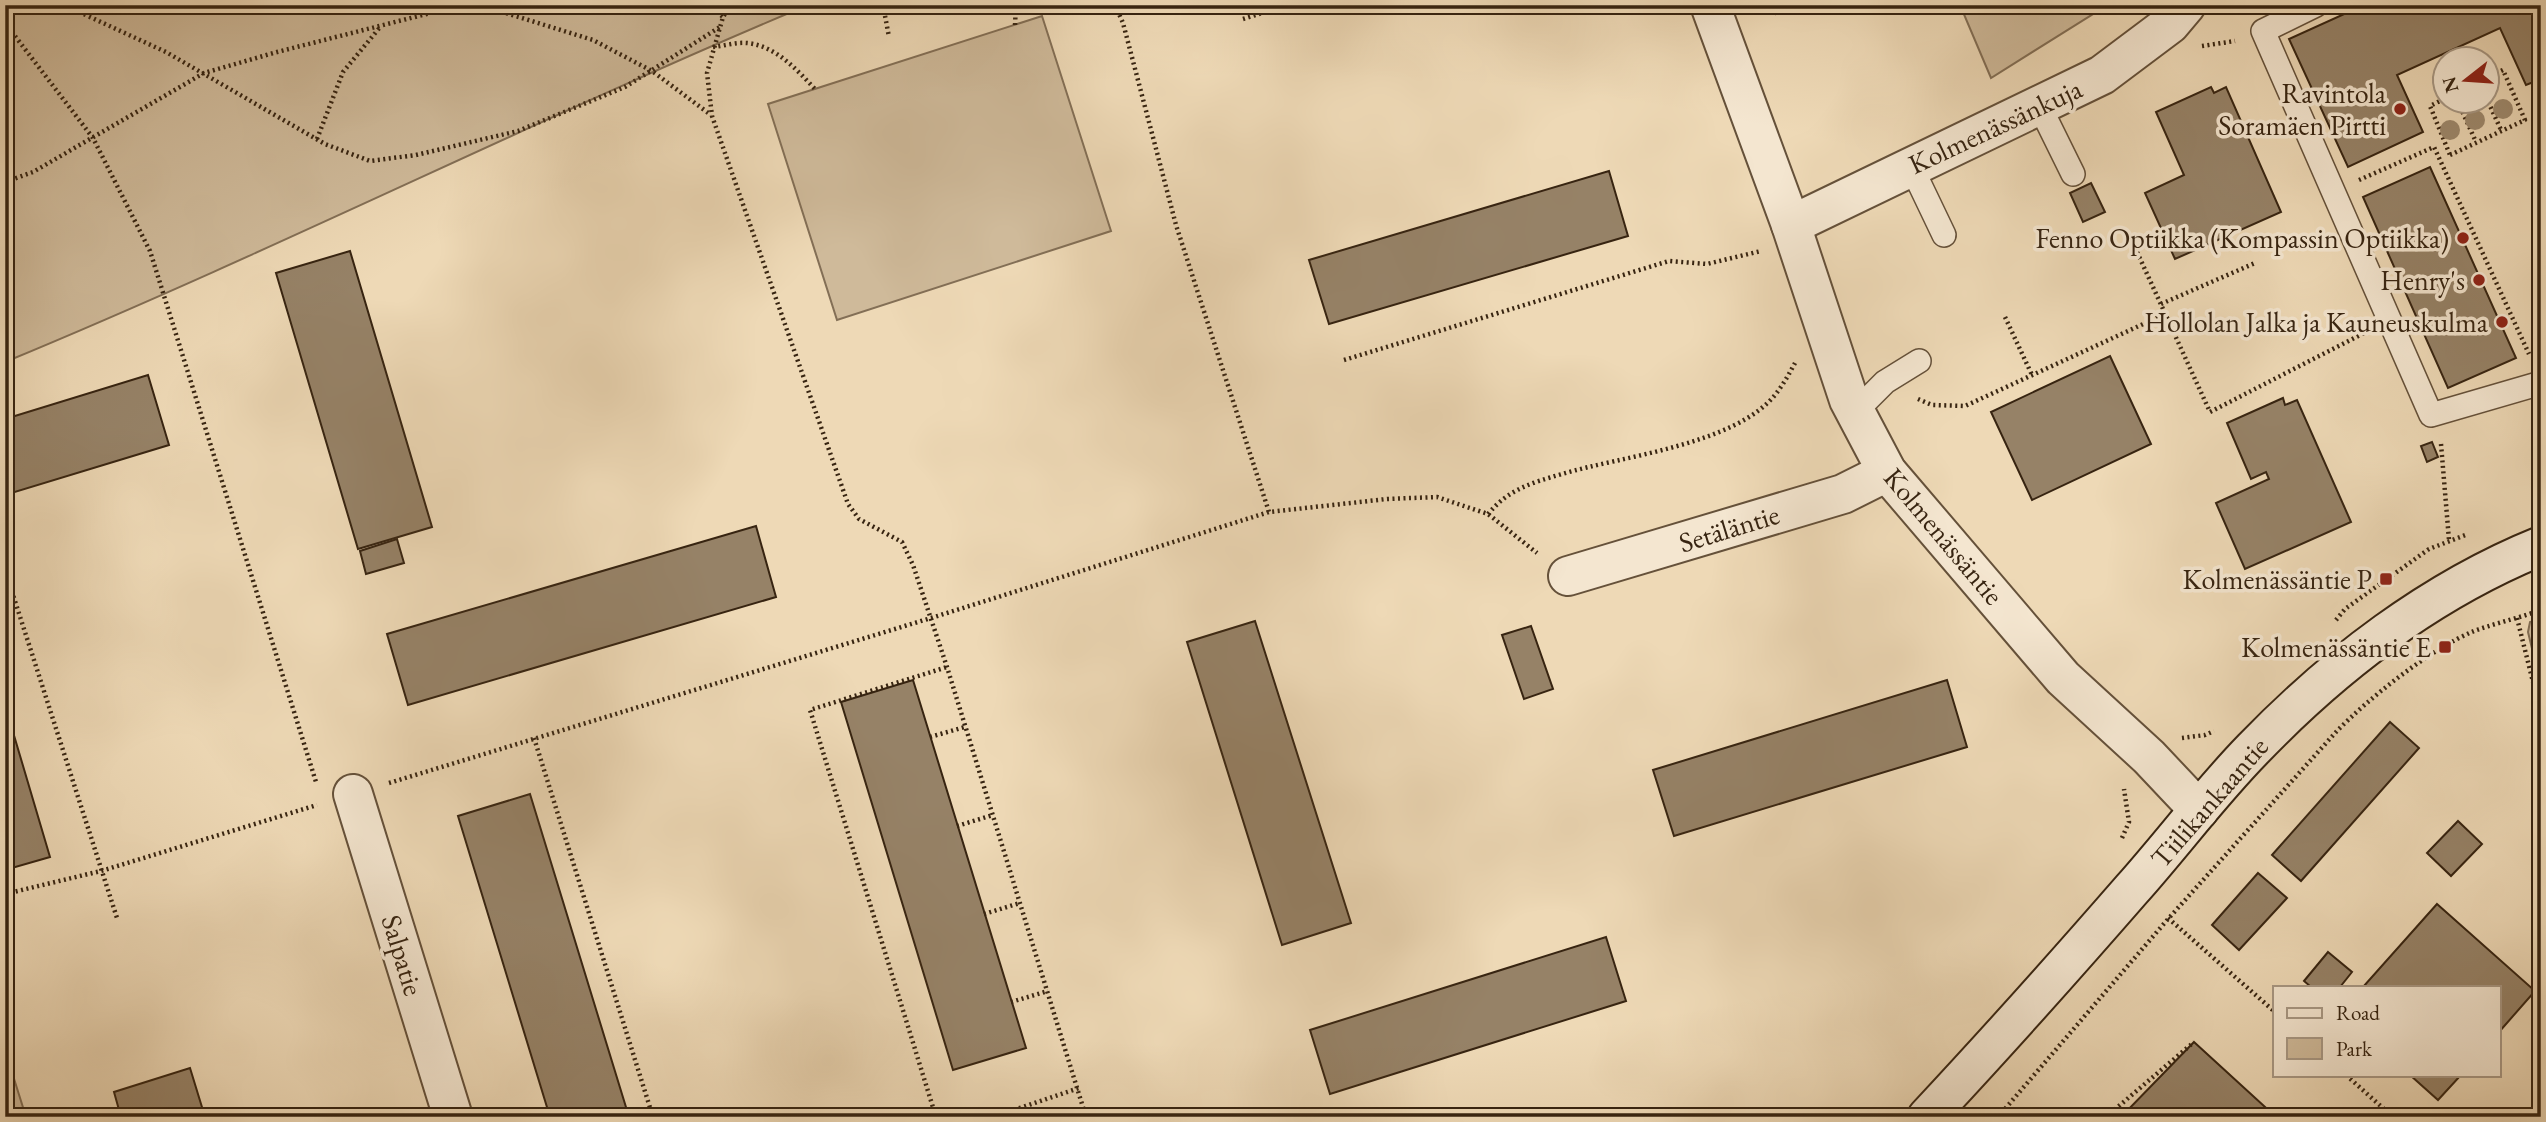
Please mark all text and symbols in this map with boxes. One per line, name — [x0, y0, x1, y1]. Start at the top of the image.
north arrow — [2430, 46, 2500, 116]
street label: Kolmenässänkuja — [1903, 70, 2088, 182]
text: N — [2436, 73, 2464, 96]
place label: Ravintola Soramäen Pirtti — [2218, 75, 2387, 143]
marker: Ravintola Soramäen Pirtti — [2392, 101, 2408, 117]
place label: Fenno Optiikka (Kompassin Optiikka) — [2035, 220, 2449, 256]
marker: Fenno Optiikka (Kompassin Optiikka) — [2455, 230, 2471, 246]
place label: Henry's — [2380, 262, 2465, 298]
marker: Henry's — [2471, 272, 2487, 288]
place label: Hollolan Jalka ja Kauneuskulma — [2144, 304, 2489, 340]
marker: Hollolan Jalka ja Kauneuskulma — [2494, 314, 2510, 330]
street label: Kolmenässäntie — [1876, 460, 2012, 612]
street label: Setäläntie — [1674, 496, 1784, 560]
place label: Kolmenässäntie P — [2182, 561, 2372, 597]
marker: Kolmenässäntie P — [2378, 571, 2394, 587]
place label: Kolmenässäntie E — [2241, 629, 2431, 665]
marker: Kolmenässäntie E — [2437, 639, 2453, 655]
street label: Tiilikankaantie — [2142, 729, 2276, 875]
street label: Salpatie — [374, 910, 432, 1000]
legend — [2273, 986, 2500, 1076]
text: Road — [2336, 999, 2380, 1026]
text: Park — [2336, 1035, 2373, 1062]

